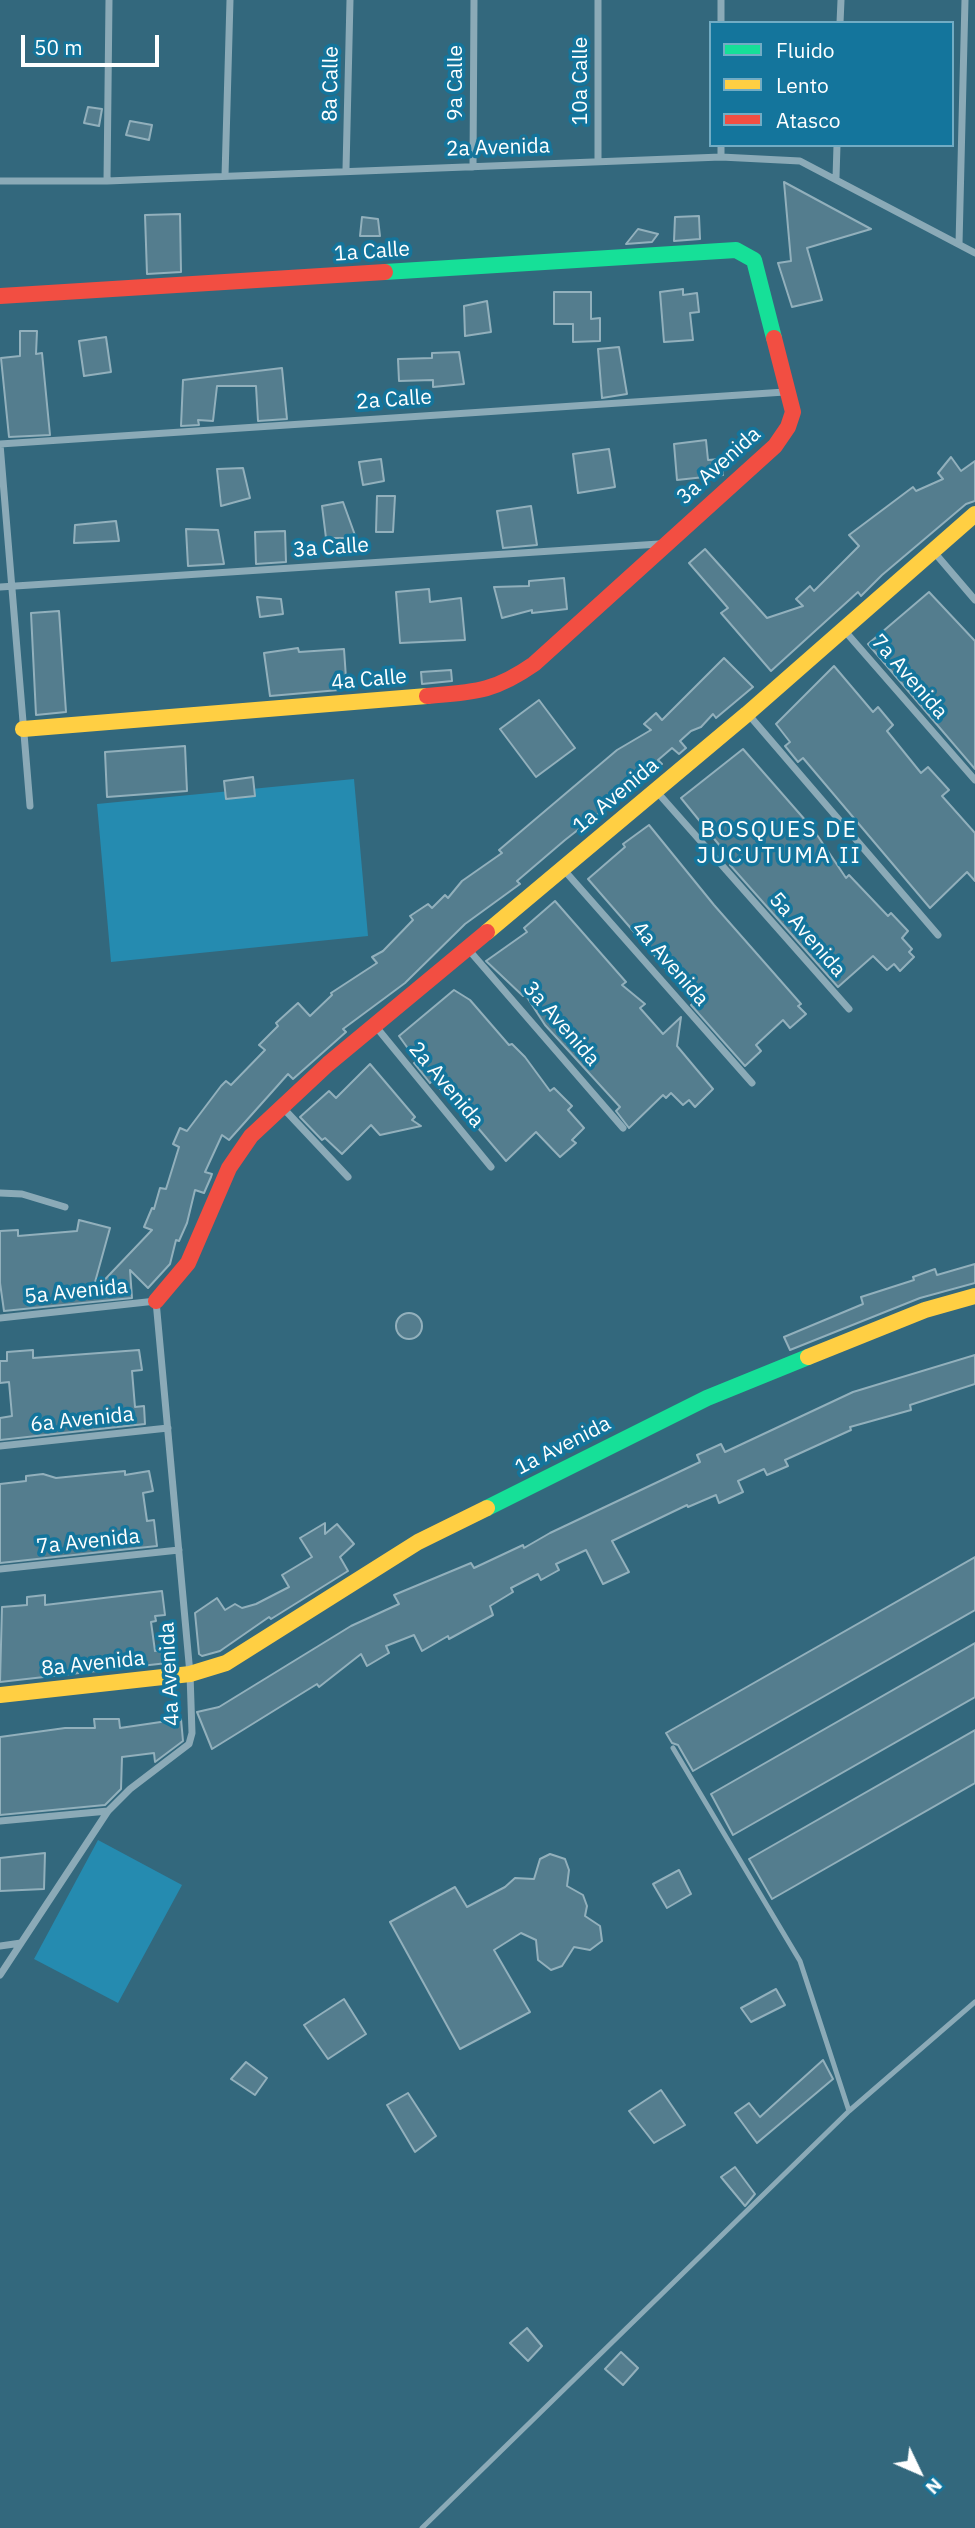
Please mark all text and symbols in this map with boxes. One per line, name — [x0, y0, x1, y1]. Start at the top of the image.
scale bar — [24, 21, 163, 65]
legend — [709, 21, 954, 147]
text: 50 m — [34, 33, 83, 61]
text: Fluido — [776, 36, 835, 64]
street label: 10a Calle — [568, 37, 594, 125]
street label: 9a Calle — [443, 45, 469, 121]
street label: 8a Calle — [318, 46, 344, 122]
text: Lento — [776, 71, 829, 99]
text: Atasco — [776, 106, 840, 134]
street label: 2a Avenida — [446, 134, 550, 162]
street label: 1a Calle — [333, 237, 411, 267]
street label: 2a Calle — [355, 385, 433, 415]
street label: 3a Avenida — [672, 422, 766, 510]
street label: 3a Calle — [292, 533, 370, 563]
street label: 7a Avenida — [865, 629, 953, 725]
street label: 4a Calle — [330, 664, 408, 696]
street label: 1a Avenida — [568, 753, 664, 839]
district label: BOSQUES DE JUCUTUMA II — [698, 816, 860, 870]
street label: 5a Avenida — [763, 887, 851, 983]
street label: 4a Avenida — [626, 916, 714, 1012]
street label: 3a Avenida — [517, 976, 605, 1072]
street label: 2a Avenida — [403, 1037, 489, 1133]
street label: 5a Avenida — [23, 1274, 129, 1310]
street label: 6a Avenida — [29, 1402, 135, 1438]
street label: 1a Avenida — [511, 1411, 615, 1481]
street label: 7a Avenida — [35, 1524, 141, 1560]
street label: 4a Avenida — [155, 1621, 185, 1727]
street label: 8a Avenida — [40, 1646, 146, 1682]
north arrow — [884, 2437, 954, 2507]
text: N — [921, 2473, 948, 2500]

